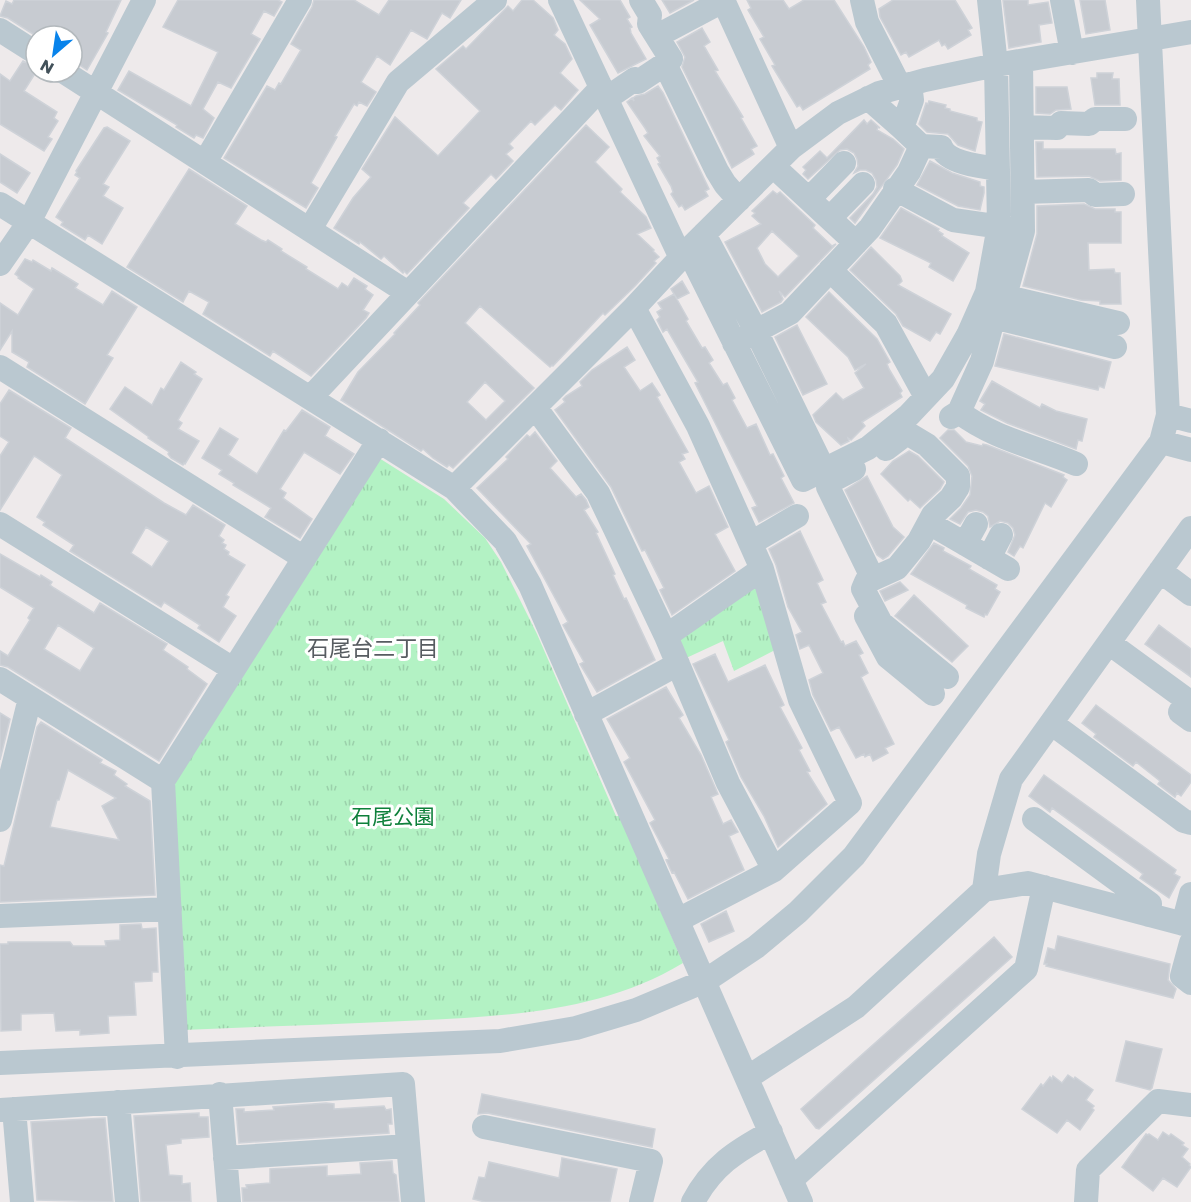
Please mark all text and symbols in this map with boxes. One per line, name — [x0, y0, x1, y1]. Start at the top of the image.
north arrow — [24, 24, 84, 84]
text: N — [36, 54, 58, 80]
district label: 石尾台二丁目 — [307, 633, 439, 664]
park label: 石尾公園 — [351, 802, 435, 831]

